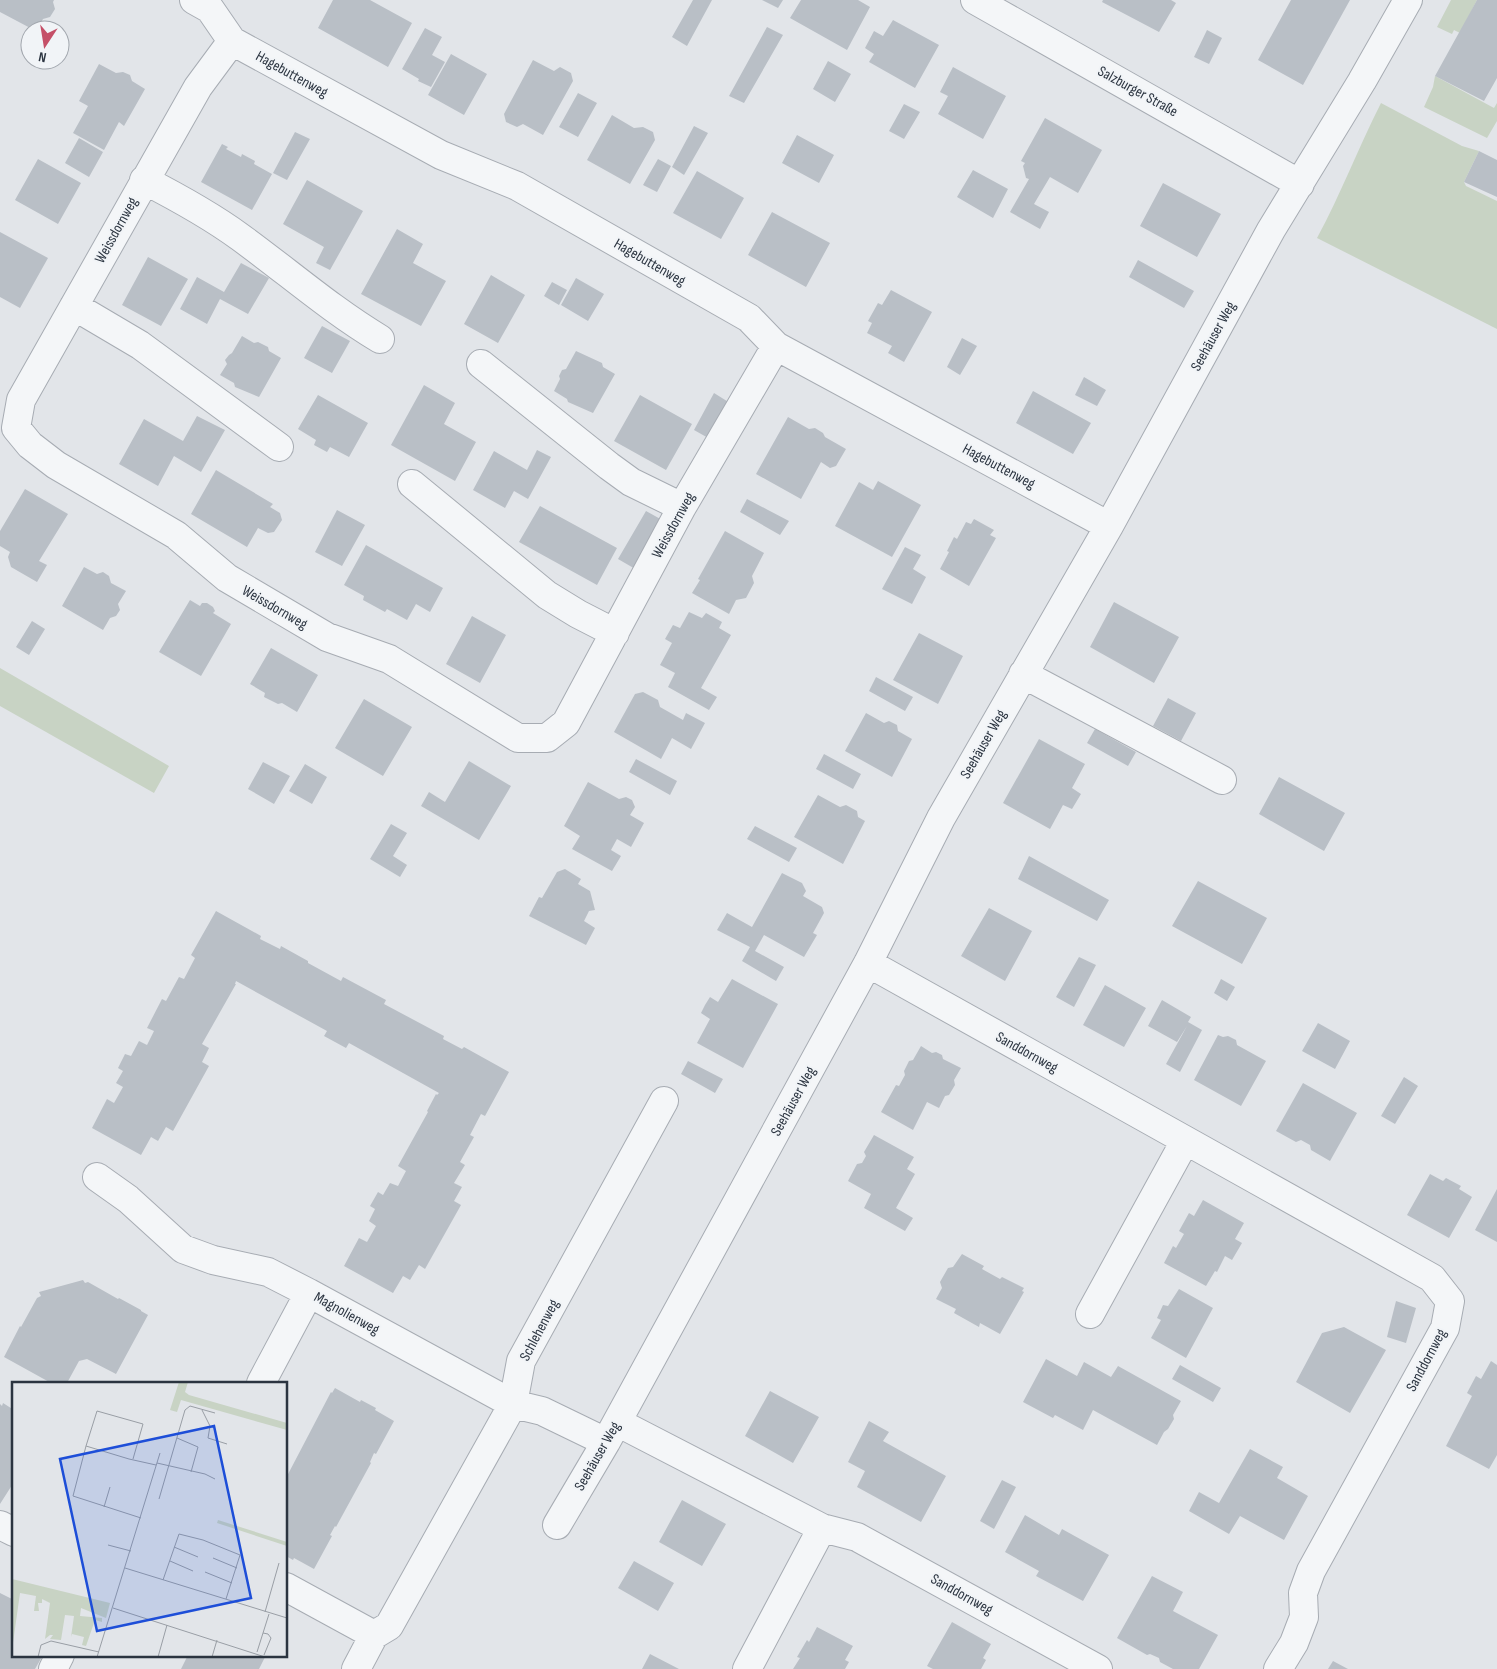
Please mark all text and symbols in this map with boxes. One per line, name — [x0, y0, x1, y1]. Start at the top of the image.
north arrow — [20, 20, 70, 70]
street label: Hagebuttenweg — [252, 47, 331, 102]
text: N — [37, 48, 48, 66]
street label: Salzburger Straße — [1094, 62, 1181, 121]
street label: Weissdornweg — [91, 194, 142, 267]
street label: Hagebuttenweg — [610, 234, 689, 291]
street label: Seehäuser Weg — [1187, 298, 1240, 374]
street label: Hagebuttenweg — [959, 439, 1038, 494]
street label: Weissdornweg — [648, 489, 699, 562]
street label: Weissdornweg — [239, 581, 311, 634]
street label: Seehäuser Weg — [956, 706, 1011, 782]
street label: Sanddornweg — [992, 1028, 1061, 1077]
street label: Seehäuser Weg — [767, 1063, 820, 1139]
street label: Magnolienweg — [311, 1288, 383, 1339]
street label: Schlehenweg — [515, 1296, 564, 1364]
street label: Sanddornweg — [1402, 1326, 1451, 1395]
inset map — [12, 1382, 288, 1656]
street label: Seehäuser Weg — [570, 1418, 625, 1494]
street label: Sanddornweg — [927, 1570, 996, 1619]

